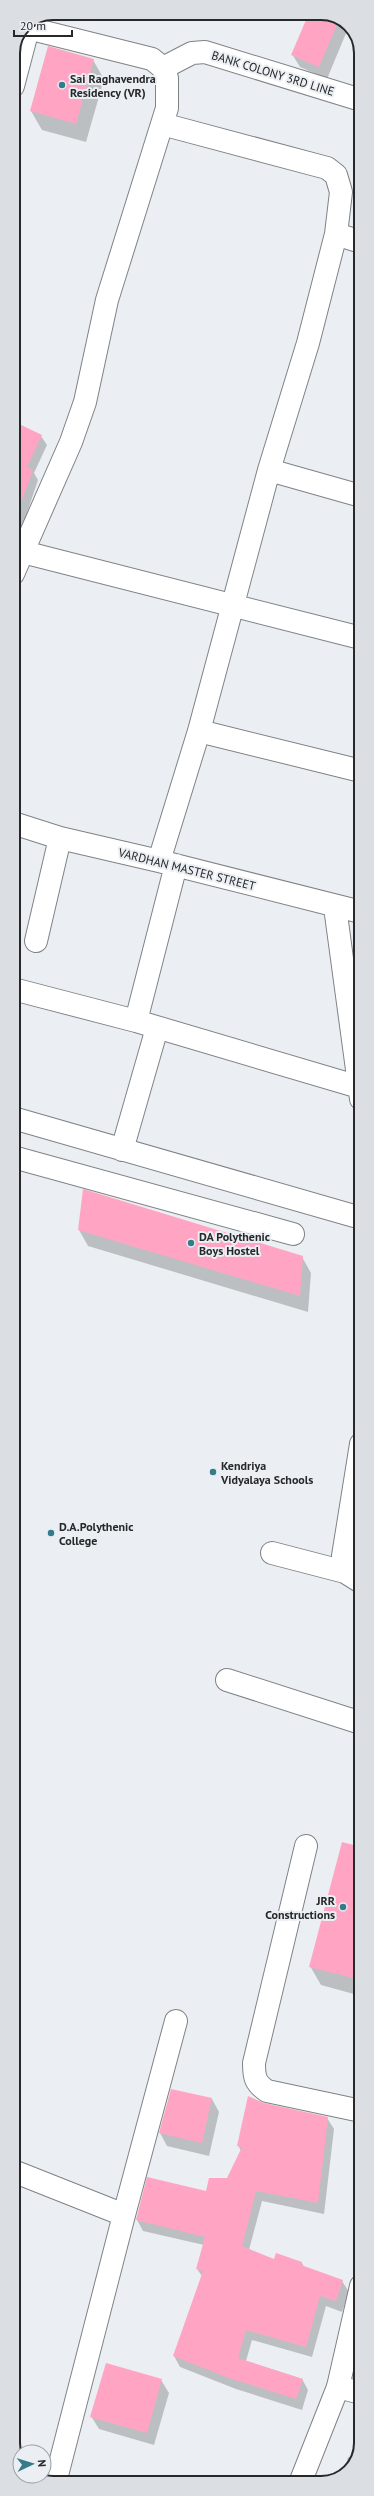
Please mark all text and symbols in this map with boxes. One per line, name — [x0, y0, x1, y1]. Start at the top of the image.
scale bar — [14, 12, 72, 38]
text: 20 m — [20, 18, 46, 33]
street label: BANK COLONY 3RD LINE — [210, 47, 336, 99]
place label: Sai Raghavendra Residency (VR) — [70, 71, 156, 100]
marker: Sai Raghavendra Residency (VR) — [57, 80, 67, 90]
street label: VARDHAN MASTER STREET — [116, 844, 257, 893]
place label: DA Polythenic Boys Hostel — [199, 1229, 270, 1258]
marker: DA Polythenic Boys Hostel — [186, 1238, 196, 1248]
place label: Kendriya Vidyalaya Schools — [220, 1458, 313, 1487]
marker: Kendriya Vidyalaya Schools — [208, 1467, 218, 1477]
place label: D.A.Polythenic College — [59, 1519, 133, 1548]
marker: D.A.Polythenic College — [46, 1528, 56, 1538]
place label: JRR Constructions — [265, 1893, 336, 1922]
marker: JRR Constructions — [338, 1902, 348, 1912]
north arrow — [12, 2444, 52, 2484]
text: N — [35, 2459, 49, 2467]

